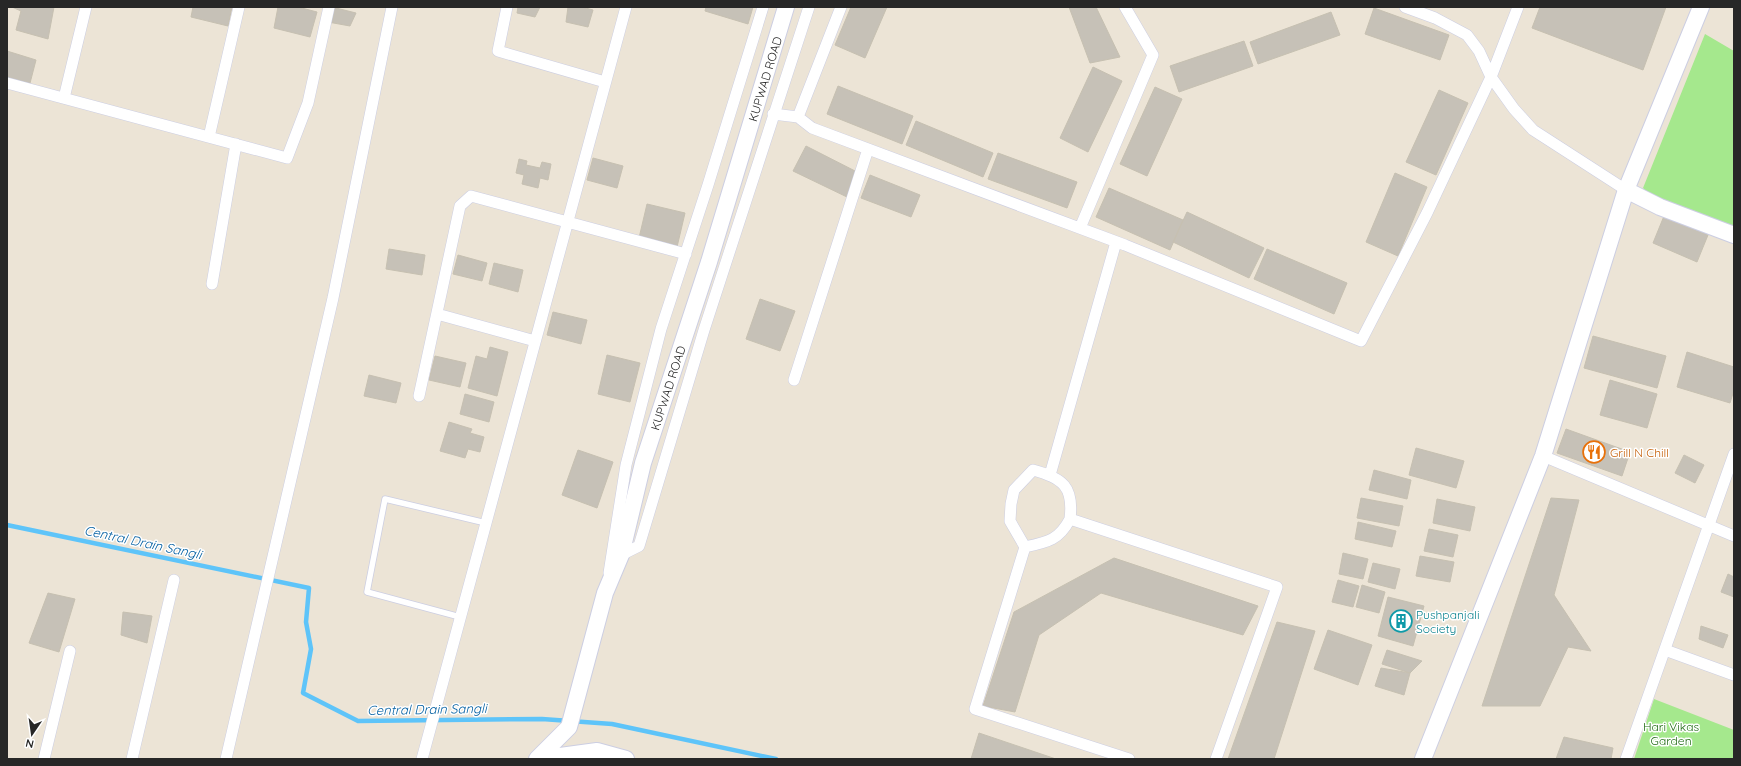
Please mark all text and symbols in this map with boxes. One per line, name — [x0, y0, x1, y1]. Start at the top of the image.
street label: KUPWAD ROAD — [745, 34, 785, 123]
street label: KUPWAD ROAD — [647, 343, 689, 432]
restaurant icon: Grill N Chill — [1581, 439, 1607, 465]
place label: Grill N Chill — [1610, 445, 1669, 460]
water label: Central Drain Sangli — [83, 522, 205, 563]
place label: Pushpanjali Society — [1416, 607, 1480, 636]
building icon: Pushpanjali Society — [1388, 608, 1414, 634]
water label: Central Drain Sangli — [367, 700, 489, 718]
north arrow — [12, 714, 52, 754]
park label: Hari Vikas Garden — [1643, 719, 1699, 748]
text: N — [24, 736, 35, 751]

